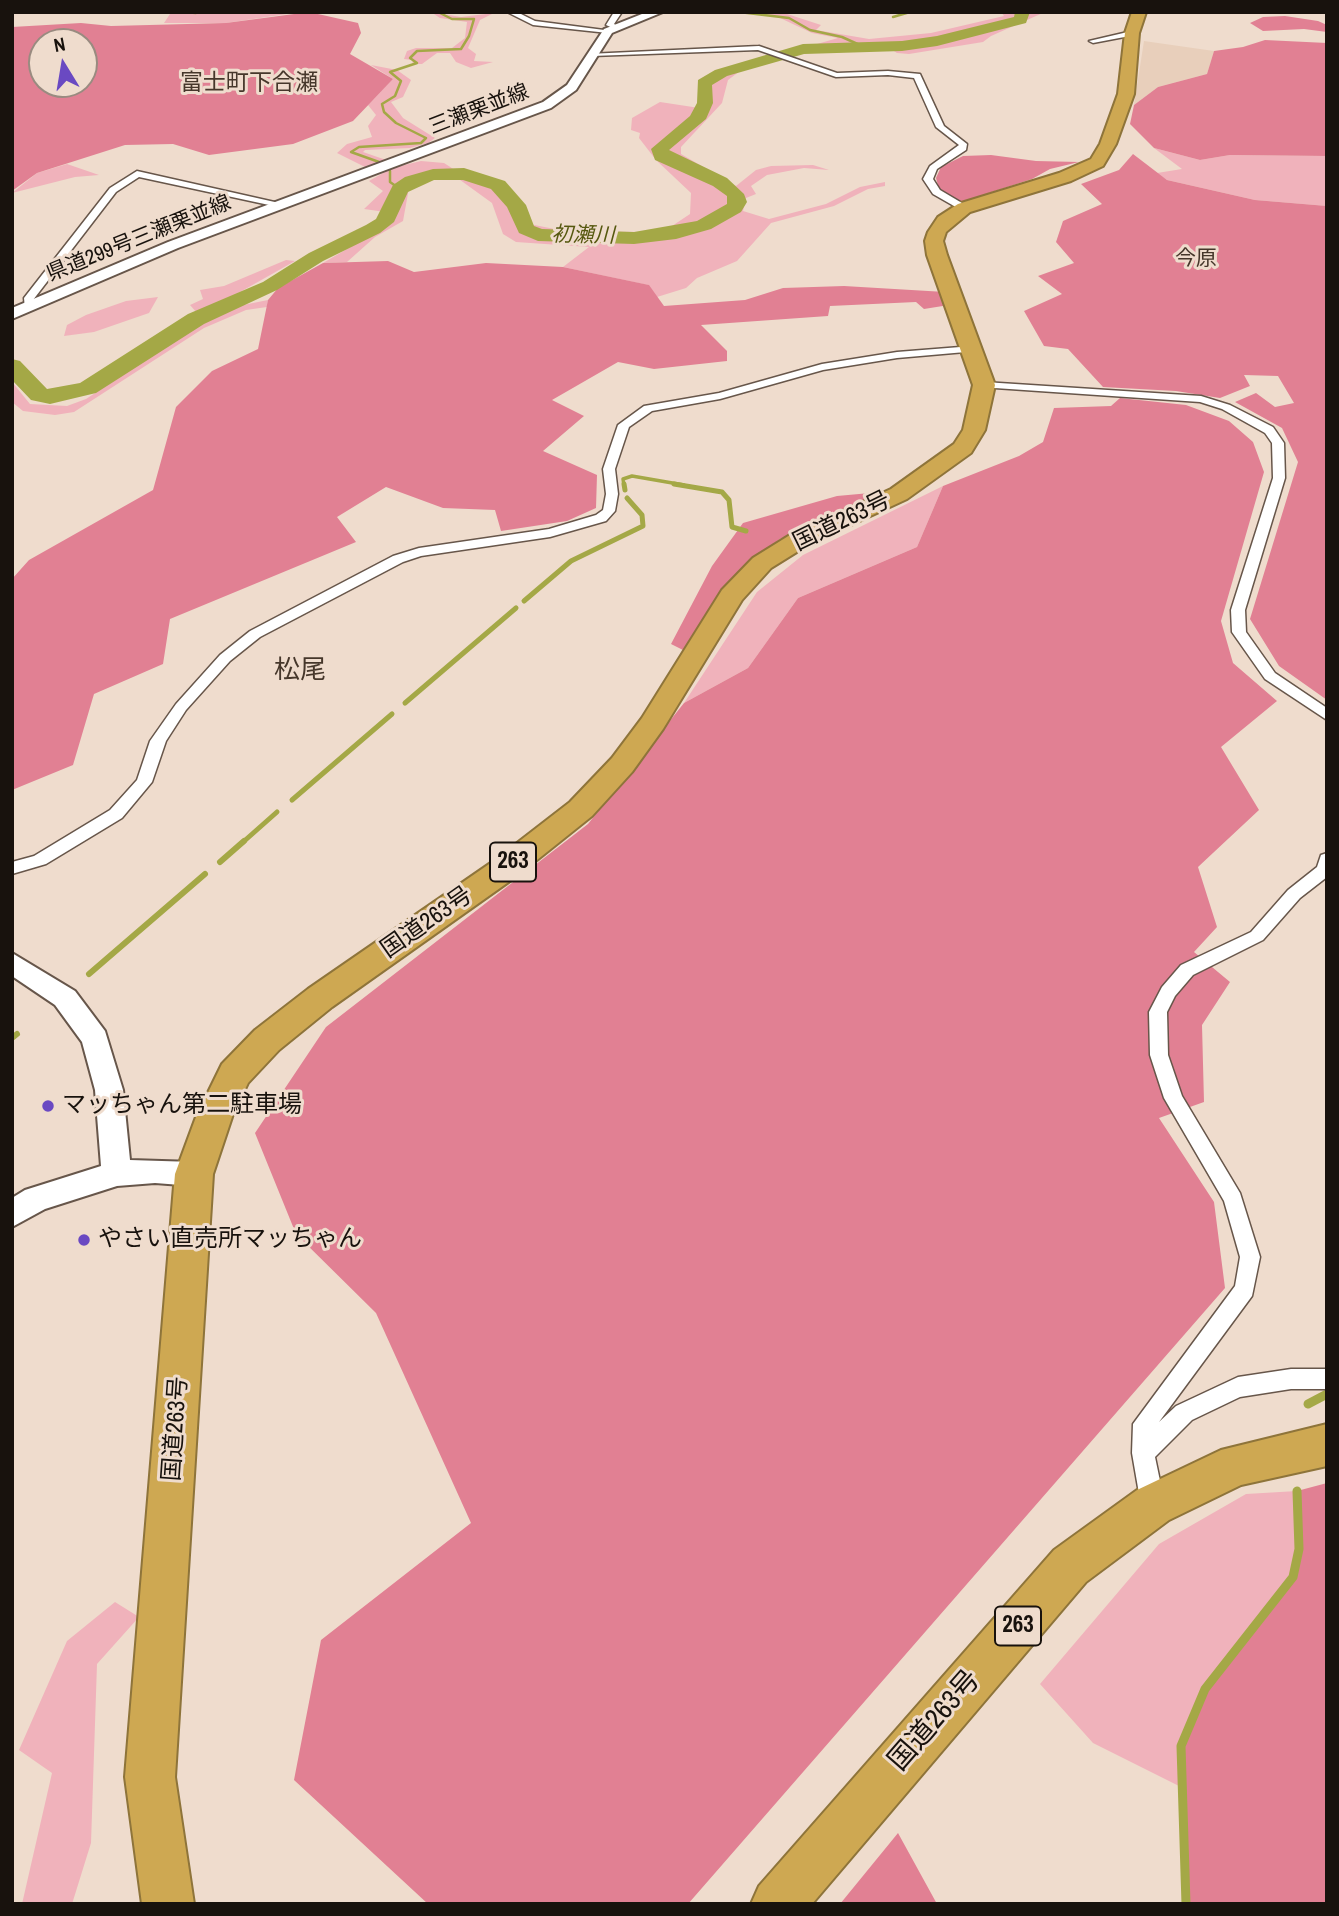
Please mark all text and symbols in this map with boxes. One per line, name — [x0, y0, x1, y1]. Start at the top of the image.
north arrow — [28, 28, 98, 98]
text: N — [51, 31, 67, 58]
district label: 富士町下合瀬 — [180, 70, 318, 98]
street label: 三瀬栗並線 — [425, 79, 533, 141]
street label: 県道299号三瀬栗並線 — [43, 190, 235, 288]
water label: 初瀬川 — [551, 223, 615, 249]
district label: 今原 — [1175, 246, 1217, 272]
street label: 国道263号 — [789, 486, 895, 558]
district label: 松尾 — [274, 655, 326, 687]
road number: 263 — [490, 842, 536, 882]
street label: 国道263号 — [376, 881, 478, 965]
place label: マッちゃん第二駐車場 — [62, 1092, 302, 1120]
marker: マッちゃん第二駐車場 — [40, 1098, 56, 1114]
place label: やさい直売所マッちゃん — [98, 1226, 362, 1254]
marker: やさい直売所マッちゃん — [76, 1232, 92, 1248]
street label: 国道263号 — [158, 1376, 194, 1482]
road number: 263 — [995, 1606, 1041, 1646]
street label: 国道263号 — [882, 1664, 988, 1778]

